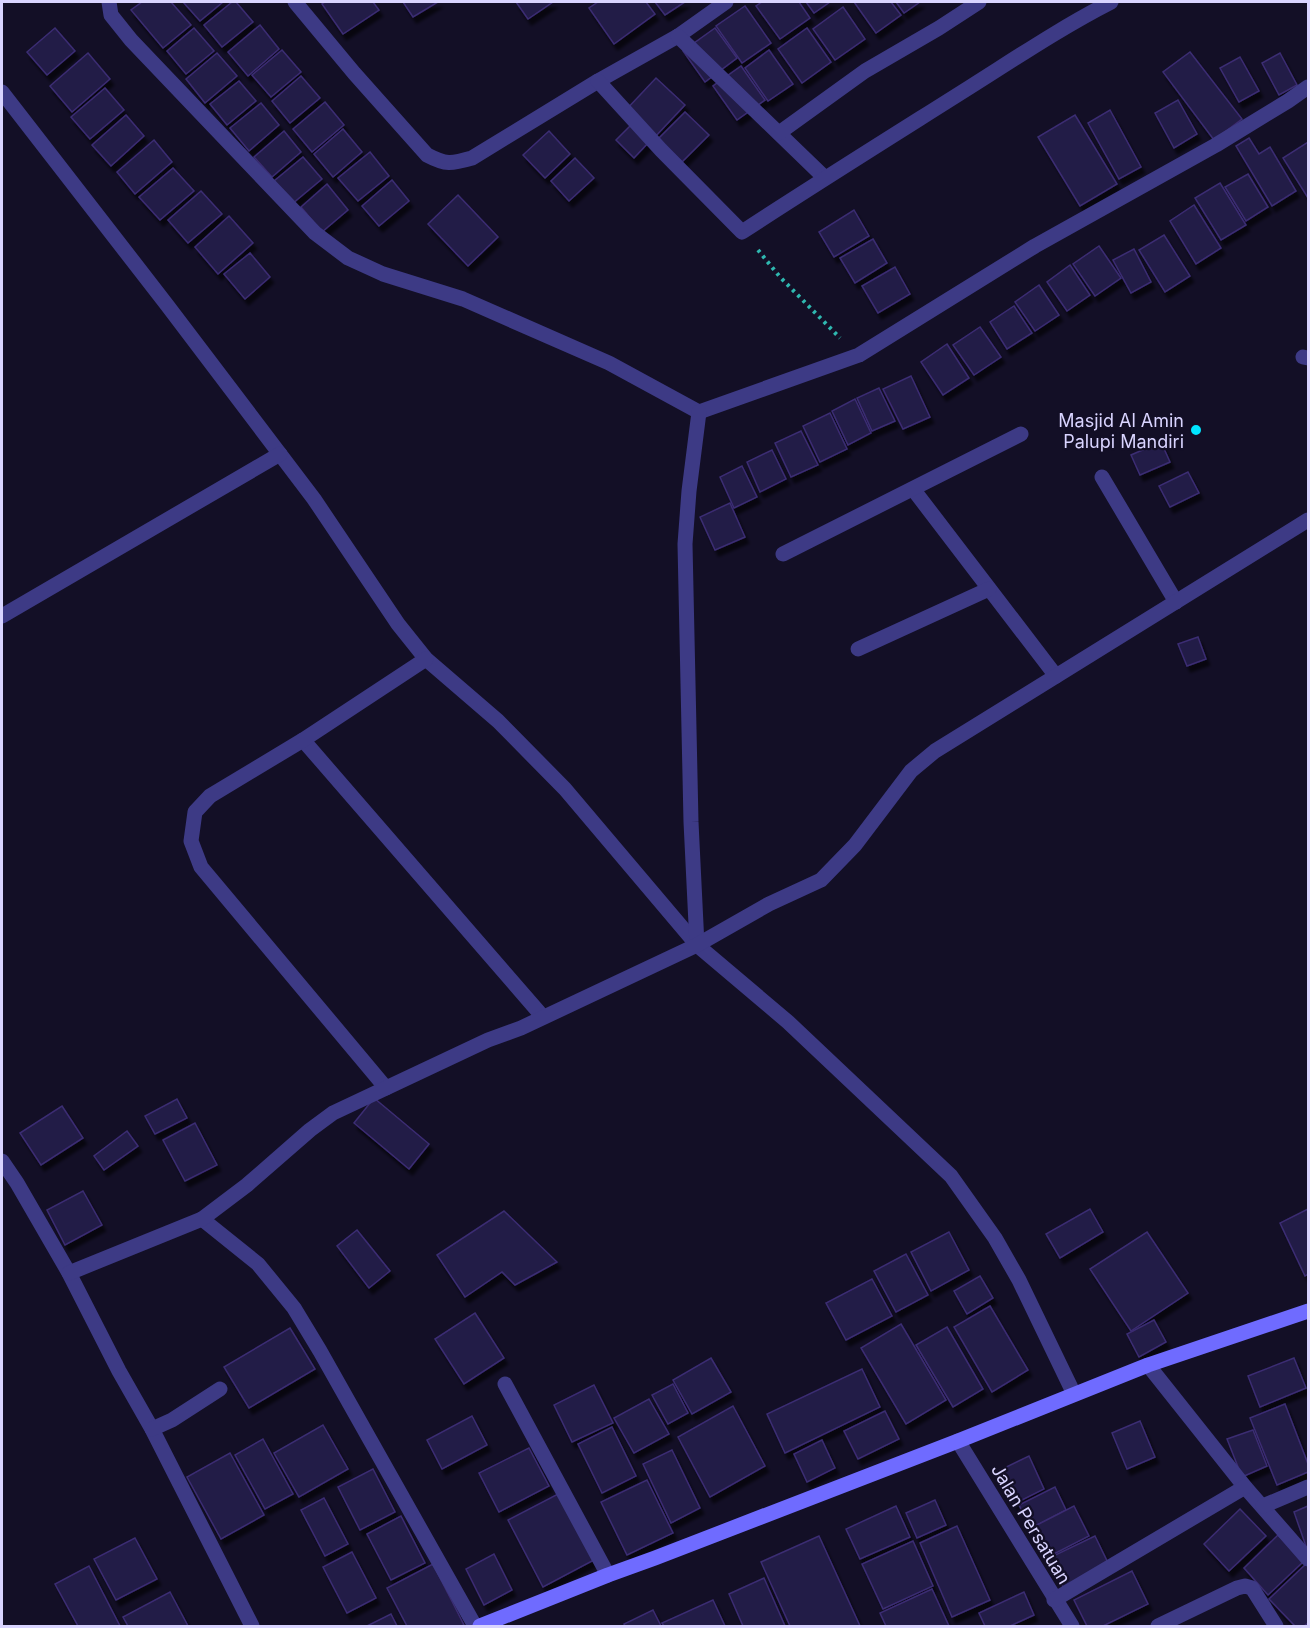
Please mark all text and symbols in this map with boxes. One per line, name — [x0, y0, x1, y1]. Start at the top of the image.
place label: Masjid Al Amin Palupi Mandiri — [1058, 410, 1184, 452]
marker: Masjid Al Amin Palupi Mandiri — [1189, 423, 1203, 437]
street label: Jalan Persatuan — [987, 1460, 1075, 1588]

